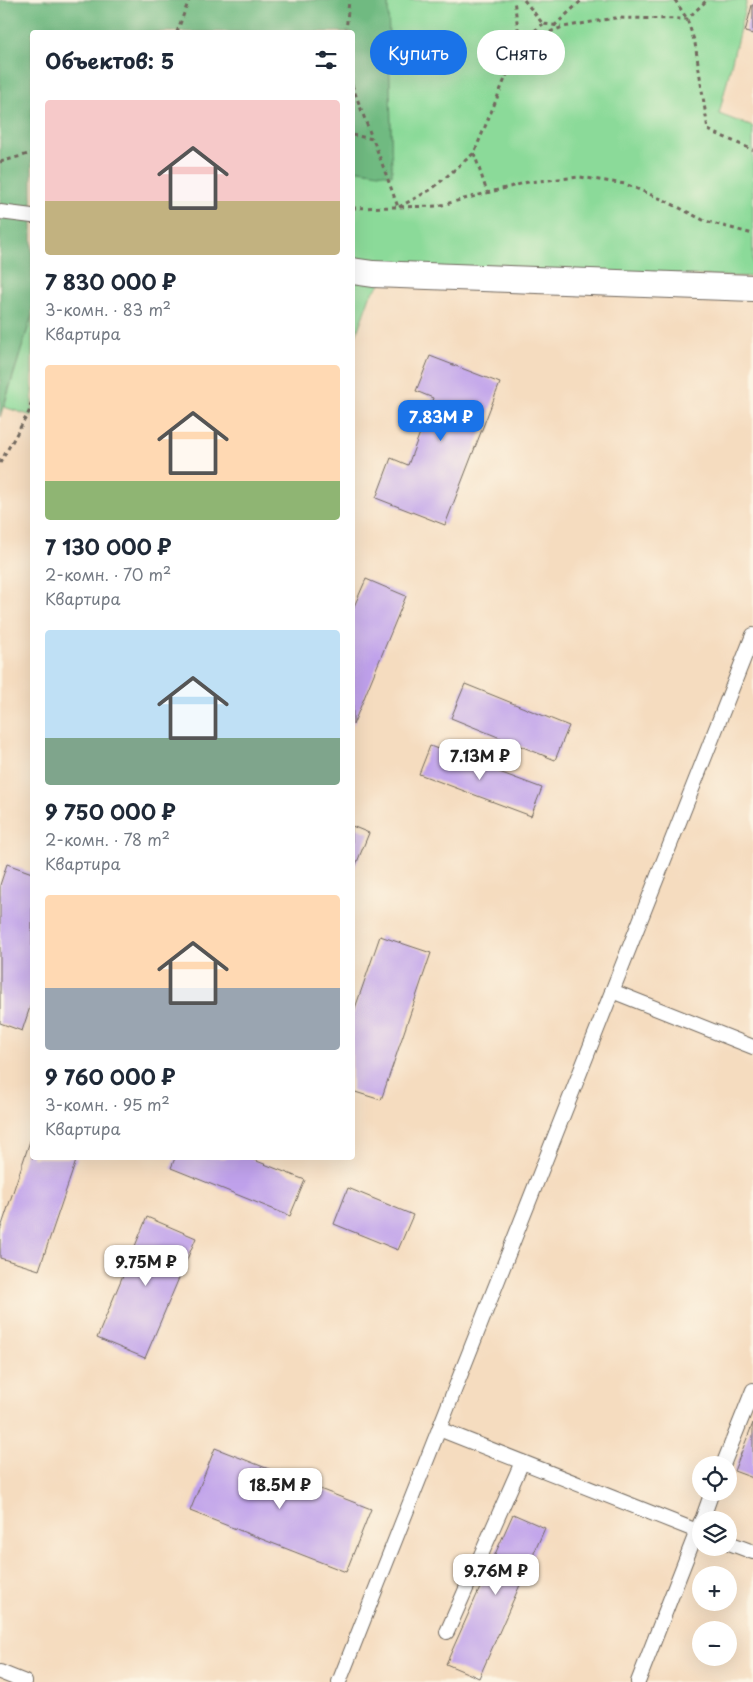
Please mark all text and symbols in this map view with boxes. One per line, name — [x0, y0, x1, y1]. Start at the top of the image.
chip: Купить — [370, 30, 467, 75]
chip: Снять — [477, 30, 565, 75]
text: Объектов: 5 — [45, 44, 174, 76]
icon: filters — [312, 46, 340, 74]
icon: home — [148, 133, 238, 223]
text: 7 830 000 ₽ — [45, 265, 176, 297]
text: 3-комн. · 83 m² — [45, 297, 171, 321]
text: Квартира — [45, 321, 120, 345]
icon: home — [148, 398, 238, 488]
pin: 7.83M ₽ — [395, 400, 487, 442]
text: 7.83M ₽ — [409, 404, 473, 428]
text: 7 130 000 ₽ — [45, 530, 172, 562]
text: 2-комн. · 70 m² — [45, 562, 171, 586]
text: Квартира — [45, 586, 120, 610]
icon: home — [148, 663, 238, 753]
pin: 7.13M ₽ — [434, 738, 526, 781]
text: 7.13M ₽ — [450, 743, 510, 767]
text: 9 750 000 ₽ — [45, 795, 176, 827]
text: 2-комн. · 78 m² — [45, 827, 170, 851]
text: Квартира — [45, 851, 120, 875]
icon: home — [148, 928, 238, 1018]
text: 9 760 000 ₽ — [45, 1060, 175, 1092]
text: 3-комн. · 95 m² — [45, 1092, 170, 1116]
text: Квартира — [45, 1116, 120, 1140]
pin: 9.75M ₽ — [100, 1244, 192, 1287]
text: 9.75M ₽ — [115, 1249, 177, 1273]
map controls — [692, 1456, 737, 1666]
button: locate — [692, 1456, 737, 1501]
pin: 18.5M ₽ — [234, 1468, 326, 1510]
text: 18.5M ₽ — [249, 1472, 311, 1496]
button: layers — [692, 1511, 737, 1556]
pin: 9.76M ₽ — [450, 1554, 542, 1596]
text: 9.76M ₽ — [464, 1558, 528, 1582]
button: + — [692, 1566, 737, 1611]
button: − — [692, 1621, 737, 1666]

